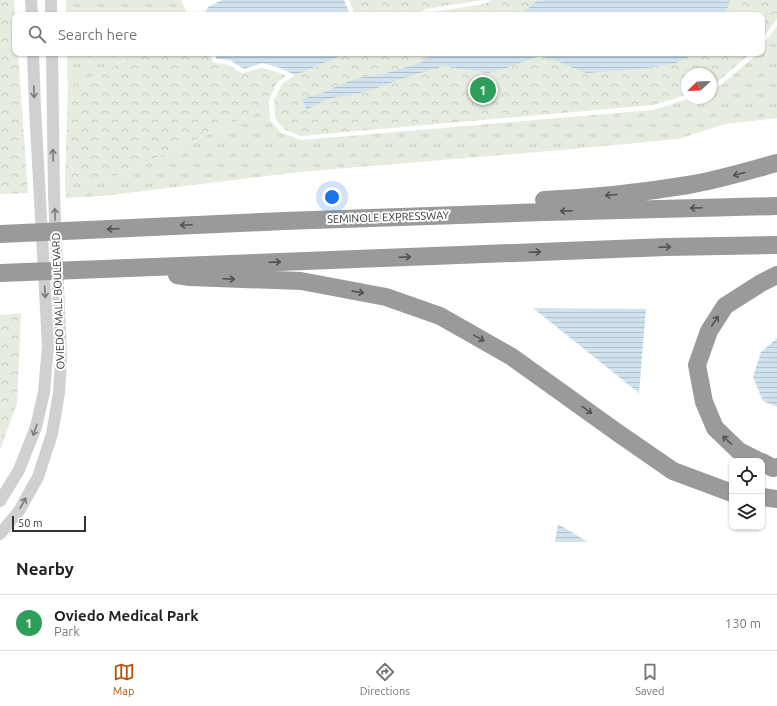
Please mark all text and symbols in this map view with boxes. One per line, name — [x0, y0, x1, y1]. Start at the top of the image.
search box — [12, 12, 765, 56]
icon: search — [26, 23, 48, 45]
text: Search here — [58, 26, 137, 43]
north arrow — [681, 68, 717, 104]
pin: 1 — [470, 75, 496, 105]
one-way arrow — [31, 85, 38, 98]
one-way arrow — [49, 149, 57, 162]
one-way arrow — [733, 171, 746, 178]
your location — [322, 187, 342, 207]
one-way arrow — [605, 191, 618, 199]
one-way arrow — [690, 204, 703, 212]
one-way arrow — [560, 207, 573, 215]
one-way arrow — [51, 208, 58, 221]
street label: SEMINOLE EXPRESSWAY — [327, 209, 450, 225]
one-way arrow — [180, 222, 193, 229]
one-way arrow — [107, 225, 120, 233]
street label: OVIEDO MALL BOULEVARD — [50, 232, 66, 369]
one-way arrow — [658, 243, 671, 251]
one-way arrow — [528, 248, 541, 256]
one-way arrow — [398, 253, 411, 261]
one-way arrow — [268, 258, 281, 266]
one-way arrow — [222, 275, 235, 282]
one-way arrow — [41, 285, 49, 298]
one-way arrow — [351, 288, 364, 296]
one-way arrow — [711, 316, 719, 327]
one-way arrow — [472, 335, 484, 342]
one-way arrow — [581, 406, 592, 414]
one-way arrow — [30, 424, 38, 436]
one-way arrow — [722, 435, 732, 444]
map controls — [729, 458, 765, 530]
button: locate — [729, 458, 765, 494]
button: layers — [729, 494, 765, 530]
one-way arrow — [20, 497, 28, 509]
scale bar — [12, 514, 86, 533]
text: 50 m — [18, 517, 42, 529]
text: Nearby — [16, 559, 74, 578]
text: Oviedo Medical Park — [54, 607, 199, 624]
text: 1 — [25, 616, 33, 630]
text: 130 m — [725, 616, 761, 630]
text: Park — [54, 624, 80, 638]
tab: Map — [113, 661, 135, 697]
tab: Directions — [360, 661, 410, 697]
tab: Saved — [635, 661, 664, 697]

